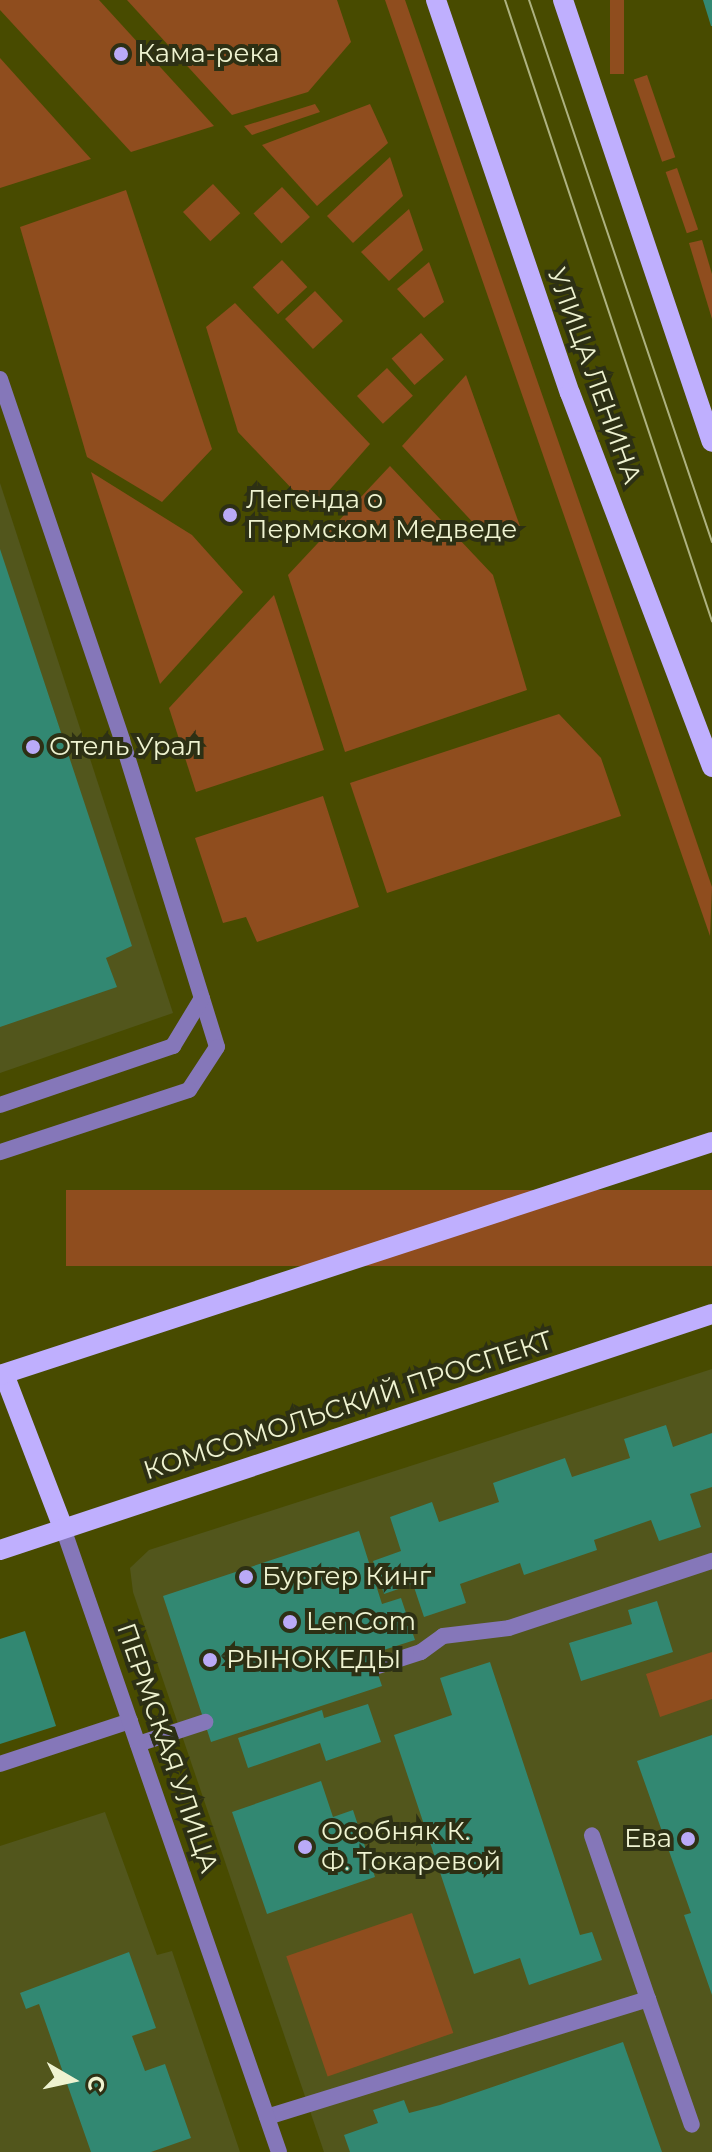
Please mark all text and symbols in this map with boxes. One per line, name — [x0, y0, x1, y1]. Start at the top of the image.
place label: Кама-река — [137, 38, 280, 70]
marker: Кама-река — [112, 45, 130, 63]
street label: УЛИЦА ЛЕНИНА — [540, 264, 648, 488]
place label: Легенда о Пермском Медведе — [246, 484, 517, 546]
marker: Легенда о Пермском Медведе — [221, 506, 239, 524]
place label: Отель Урал — [49, 731, 202, 763]
marker: Отель Урал — [24, 738, 42, 756]
street label: КОМСОМОЛЬСКИЙ ПРОСПЕКТ — [140, 1325, 556, 1487]
place label: Бургер Кинг — [262, 1561, 431, 1593]
marker: Бургер Кинг — [237, 1568, 255, 1586]
place label: LenCom — [306, 1606, 416, 1638]
marker: LenCom — [281, 1613, 299, 1631]
street label: ПЕРМСКАЯ УЛИЦА — [110, 1619, 224, 1877]
place label: РЫНОК ЕДЫ — [226, 1644, 401, 1676]
marker: РЫНОК ЕДЫ — [201, 1651, 219, 1669]
place label: Особняк К. Ф. Токаревой — [321, 1816, 501, 1878]
place label: Ева — [624, 1823, 672, 1855]
marker: Ева — [679, 1830, 697, 1848]
marker: Особняк К. Ф. Токаревой — [296, 1838, 314, 1856]
north arrow — [32, 2040, 112, 2120]
text: С — [82, 2074, 111, 2094]

